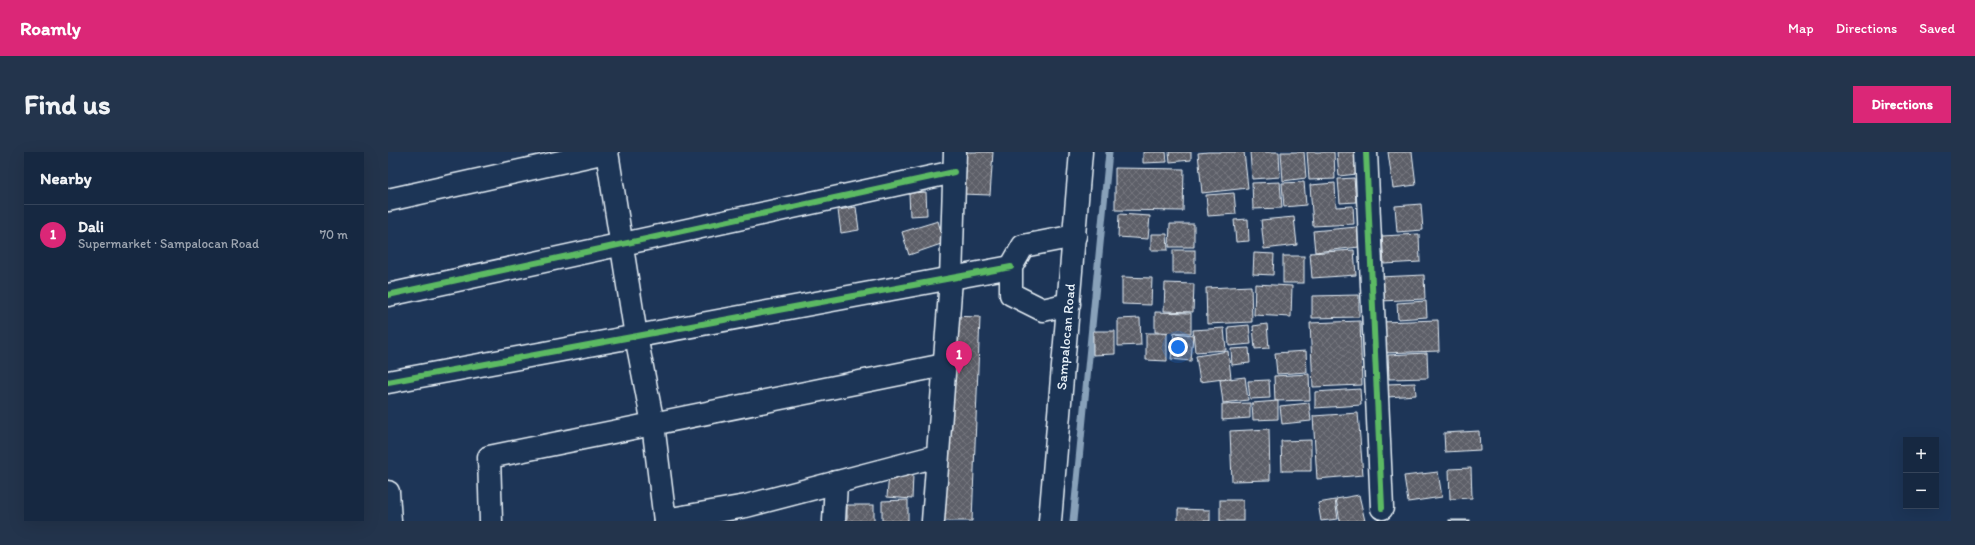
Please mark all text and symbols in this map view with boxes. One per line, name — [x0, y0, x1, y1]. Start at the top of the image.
text: Roamly — [20, 17, 81, 40]
text: Map — [1788, 20, 1814, 37]
text: Directions — [1836, 20, 1897, 37]
text: Saved — [1919, 20, 1955, 37]
button: Directions — [1853, 86, 1951, 123]
text: Find us — [24, 87, 111, 121]
text: Nearby — [40, 168, 92, 188]
text: Dali — [78, 218, 104, 236]
text: 1 — [50, 227, 56, 242]
text: 70 m — [320, 227, 348, 242]
text: Supermarket · Sampalocan Road — [78, 236, 259, 251]
street label: Sampalocan Road — [1053, 282, 1079, 391]
your location — [1168, 337, 1188, 357]
pin: 1 — [946, 341, 972, 374]
map controls — [1903, 437, 1939, 509]
button: + — [1903, 437, 1939, 473]
button: − — [1903, 473, 1939, 509]

